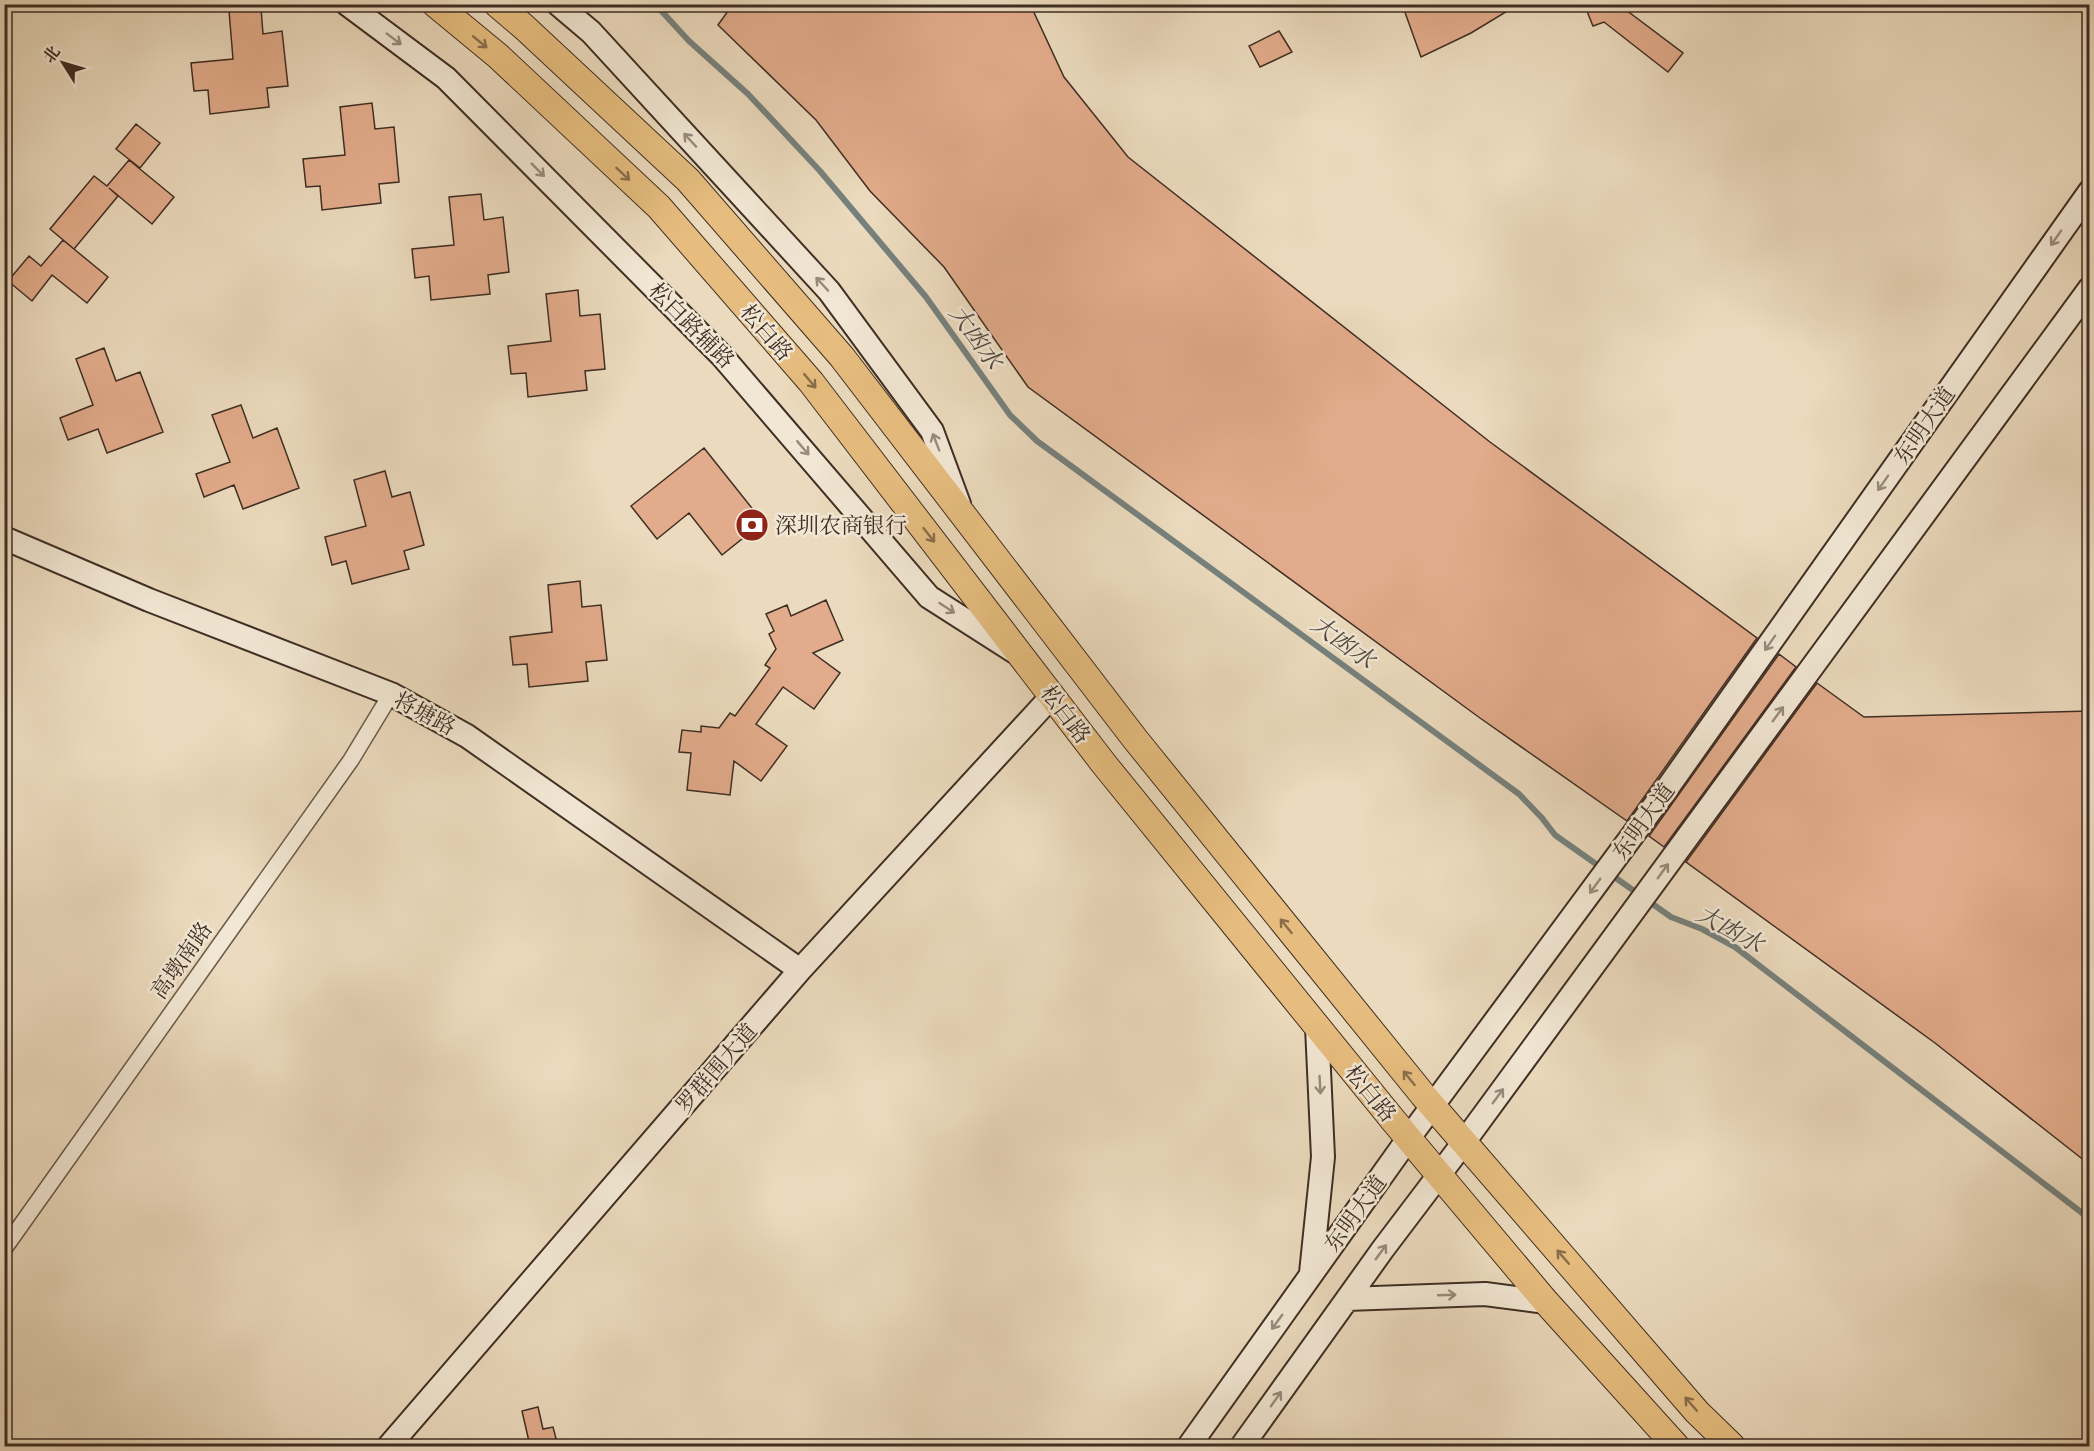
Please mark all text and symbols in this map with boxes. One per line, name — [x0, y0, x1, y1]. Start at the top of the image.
north arrow — [33, 33, 93, 93]
one-way arrow — [386, 33, 402, 46]
one-way arrow — [472, 35, 488, 48]
text: 北 — [39, 42, 66, 68]
one-way arrow — [683, 133, 697, 148]
one-way arrow — [531, 163, 546, 178]
one-way arrow — [616, 167, 631, 181]
one-way arrow — [2050, 230, 2062, 246]
one-way arrow — [815, 276, 829, 291]
street label: 松白路辅路 — [640, 277, 740, 377]
street label: 松白路 — [732, 299, 798, 369]
water label: 大凼水 — [939, 299, 1010, 379]
one-way arrow — [803, 373, 816, 389]
street label: 东明大道 — [1888, 381, 1964, 471]
one-way arrow — [930, 433, 941, 452]
one-way arrow — [796, 440, 810, 455]
one-way arrow — [1877, 475, 1889, 491]
bank icon: 深圳农商银行 — [734, 507, 770, 543]
place label: 深圳农商银行 — [775, 512, 907, 543]
one-way arrow — [922, 527, 935, 543]
one-way arrow — [938, 603, 955, 615]
water label: 大凼水 — [1303, 609, 1383, 680]
one-way arrow — [1764, 634, 1776, 650]
street label: 松白路 — [1032, 680, 1096, 751]
street label: 将塘路 — [387, 686, 460, 744]
one-way arrow — [1772, 706, 1784, 722]
street label: 东明大道 — [1607, 778, 1683, 867]
one-way arrow — [1657, 864, 1669, 880]
one-way arrow — [1589, 878, 1601, 894]
water label: 大凼水 — [1689, 898, 1771, 964]
street label: 高墩南路 — [145, 916, 221, 1006]
one-way arrow — [1280, 918, 1293, 934]
street label: 罗群围大道 — [670, 1018, 766, 1121]
street label: 松白路 — [1336, 1059, 1402, 1130]
one-way arrow — [1402, 1070, 1415, 1086]
one-way arrow — [1314, 1075, 1325, 1095]
one-way arrow — [1491, 1088, 1504, 1104]
street label: 东明大道 — [1319, 1170, 1395, 1259]
one-way arrow — [1375, 1244, 1387, 1260]
one-way arrow — [1556, 1250, 1570, 1265]
one-way arrow — [1437, 1290, 1457, 1301]
one-way arrow — [1271, 1314, 1283, 1330]
one-way arrow — [1270, 1391, 1282, 1407]
one-way arrow — [1684, 1397, 1698, 1412]

